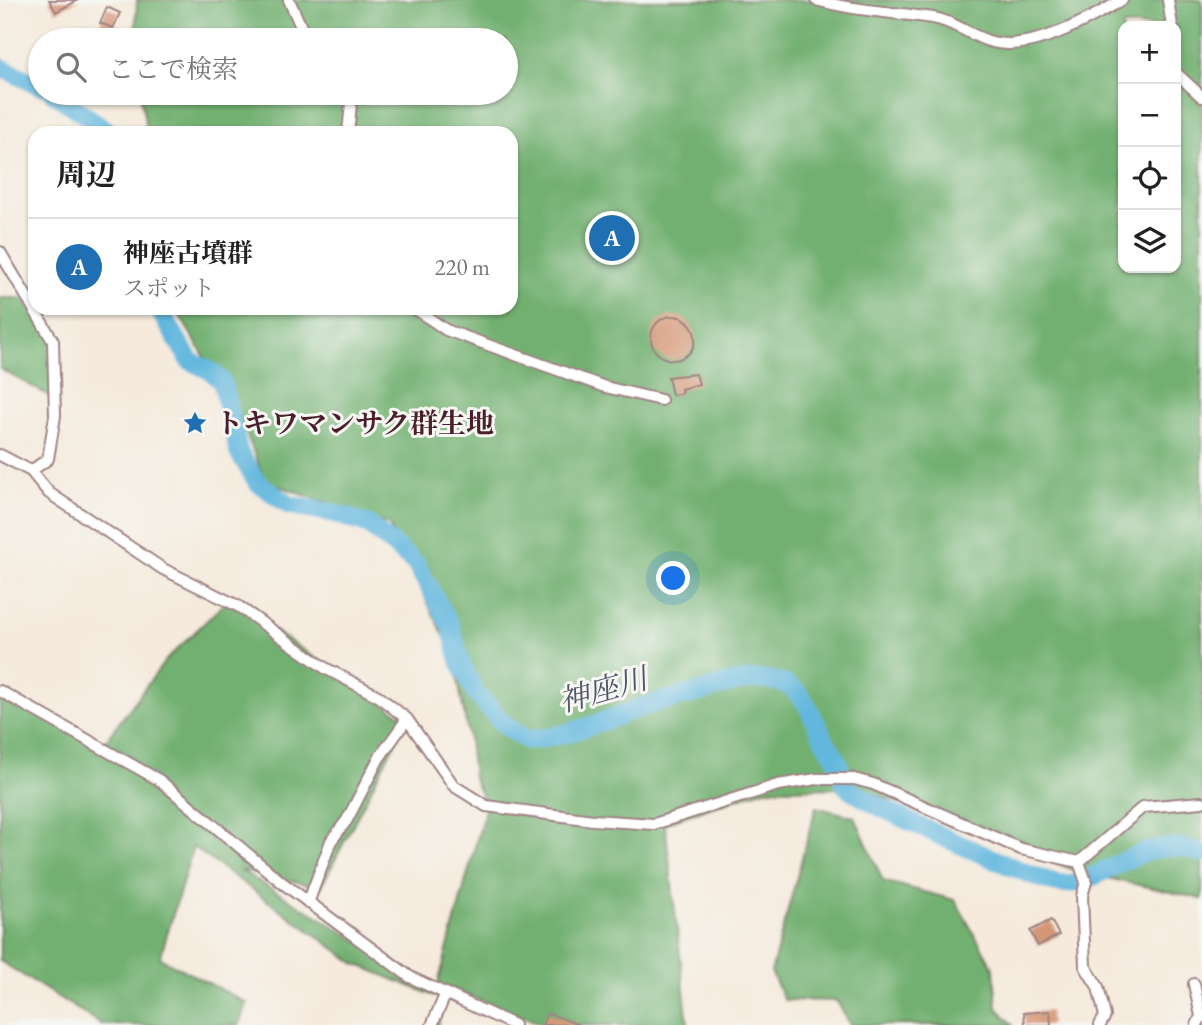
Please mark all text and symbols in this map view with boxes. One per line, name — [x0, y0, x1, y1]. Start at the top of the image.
map controls — [1118, 21, 1181, 273]
button: + — [1118, 21, 1181, 84]
search box — [28, 28, 518, 105]
icon: search — [52, 48, 90, 86]
text: ここで検索 — [108, 52, 238, 86]
button: − — [1118, 84, 1181, 147]
button: locate — [1118, 147, 1181, 210]
text: 周辺 — [56, 155, 116, 194]
button: layers — [1118, 210, 1181, 273]
pin: A — [589, 212, 635, 264]
text: 神座古墳群 — [123, 236, 253, 270]
text: A — [71, 252, 87, 282]
text: 220 m — [434, 252, 490, 282]
text: スポット — [123, 273, 215, 303]
place label: トキワマンサク群生地 — [215, 405, 494, 441]
place icon: トキワマンサク群生地 — [181, 409, 209, 437]
your location — [656, 561, 690, 595]
water label: 神座川 — [554, 658, 654, 721]

